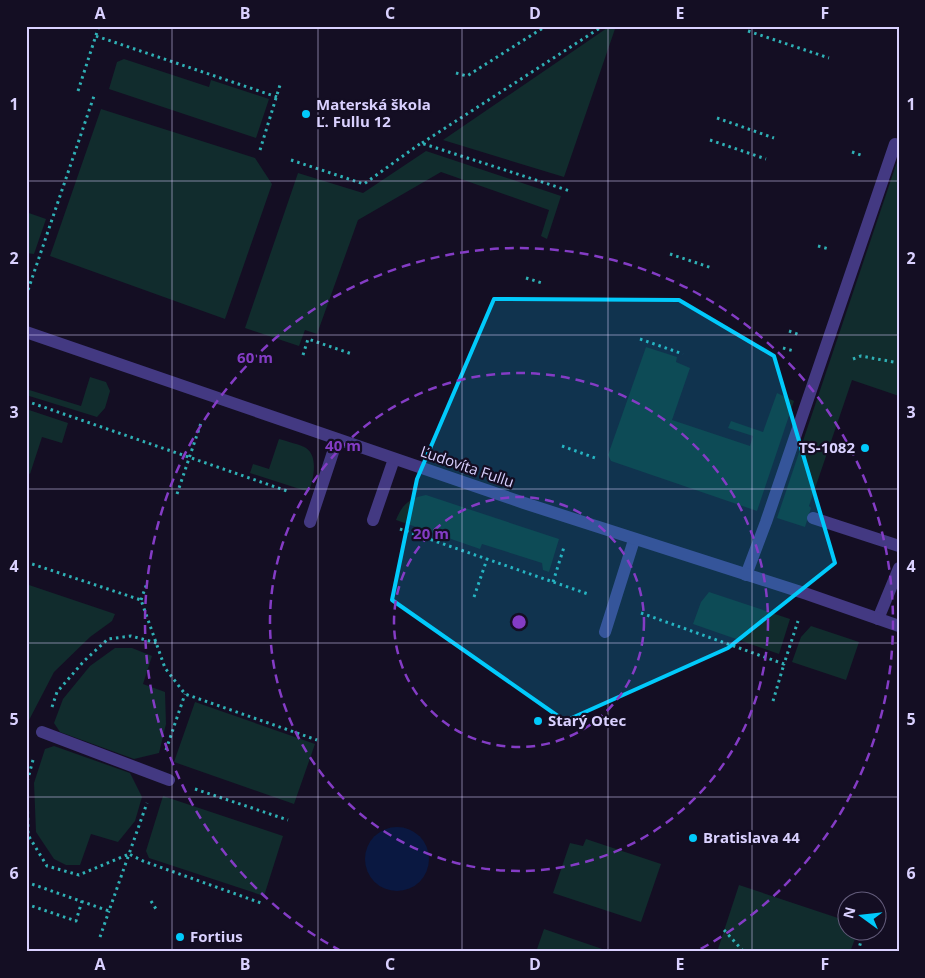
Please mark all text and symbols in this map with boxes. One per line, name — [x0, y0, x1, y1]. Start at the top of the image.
text: A — [94, 2, 106, 24]
text: B — [240, 2, 250, 24]
text: C — [385, 2, 395, 24]
text: D — [529, 2, 541, 24]
text: E — [676, 2, 685, 24]
text: F — [821, 2, 829, 24]
text: 1 — [9, 93, 19, 115]
text: 1 — [906, 93, 916, 115]
place label: Materská škola Ľ. Fullu 12 — [316, 94, 431, 131]
marker: Materská škola Ľ. Fullu 12 — [300, 108, 312, 120]
text: 2 — [9, 247, 19, 269]
text: 2 — [906, 247, 916, 269]
text: 60 m — [237, 347, 273, 367]
text: 3 — [9, 401, 19, 423]
text: 3 — [906, 401, 916, 423]
text: 40 m — [325, 435, 361, 455]
place label: TS-1082 — [799, 437, 855, 457]
street label: Ľudovíta Fullu — [418, 441, 517, 491]
marker: TS-1082 — [859, 442, 871, 454]
text: 20 m — [413, 523, 449, 543]
text: 4 — [9, 555, 19, 577]
text: 4 — [906, 555, 916, 577]
centre of rings — [510, 613, 528, 631]
text: 5 — [9, 708, 19, 730]
text: 5 — [906, 708, 916, 730]
place label: Starý Otec — [548, 710, 626, 730]
marker: Starý Otec — [532, 715, 544, 727]
place label: Bratislava 44 — [703, 827, 800, 847]
marker: Bratislava 44 — [687, 832, 699, 844]
text: 6 — [9, 862, 19, 884]
text: 6 — [906, 862, 916, 884]
north arrow — [838, 890, 888, 940]
text: N — [838, 905, 860, 920]
place label: Fortius — [190, 926, 243, 946]
marker: Fortius — [174, 931, 186, 943]
text: A — [94, 953, 106, 975]
text: B — [240, 953, 250, 975]
text: C — [385, 953, 395, 975]
text: D — [529, 953, 541, 975]
text: E — [676, 953, 685, 975]
text: F — [821, 953, 829, 975]

